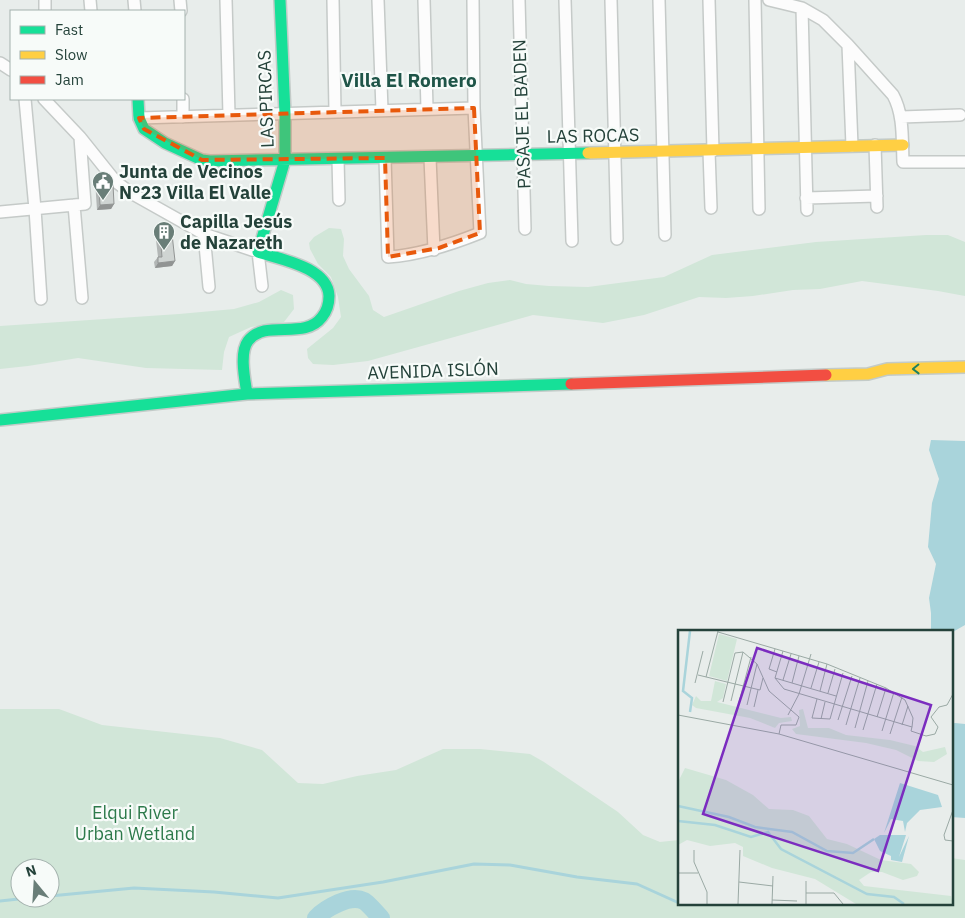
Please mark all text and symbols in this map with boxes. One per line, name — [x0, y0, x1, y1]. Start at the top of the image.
legend — [10, 10, 185, 100]
text: Fast — [55, 20, 83, 39]
street label: PASAJE EL BADEN — [507, 39, 536, 189]
text: Slow — [55, 45, 88, 64]
street label: LAS PIRCAS — [252, 50, 279, 149]
district label: Villa El Romero — [341, 68, 477, 92]
text: Jam — [55, 70, 84, 89]
street label: LAS ROCAS — [546, 123, 640, 148]
place label: Junta de Vecinos N°23 Villa El Valle — [119, 160, 271, 204]
public building icon: Junta de Vecinos N°23 Villa El Valle — [91, 170, 115, 201]
place label: Capilla Jesús de Nazareth — [180, 210, 292, 254]
building icon: Capilla Jesús de Nazareth — [152, 220, 176, 251]
street label: AVENIDA ISLÓN — [367, 357, 499, 384]
one-way arrow — [912, 364, 920, 374]
inset map — [678, 630, 952, 906]
park label: Elqui River Urban Wetland — [75, 801, 195, 845]
north arrow — [10, 858, 60, 908]
text: N — [23, 861, 39, 881]

